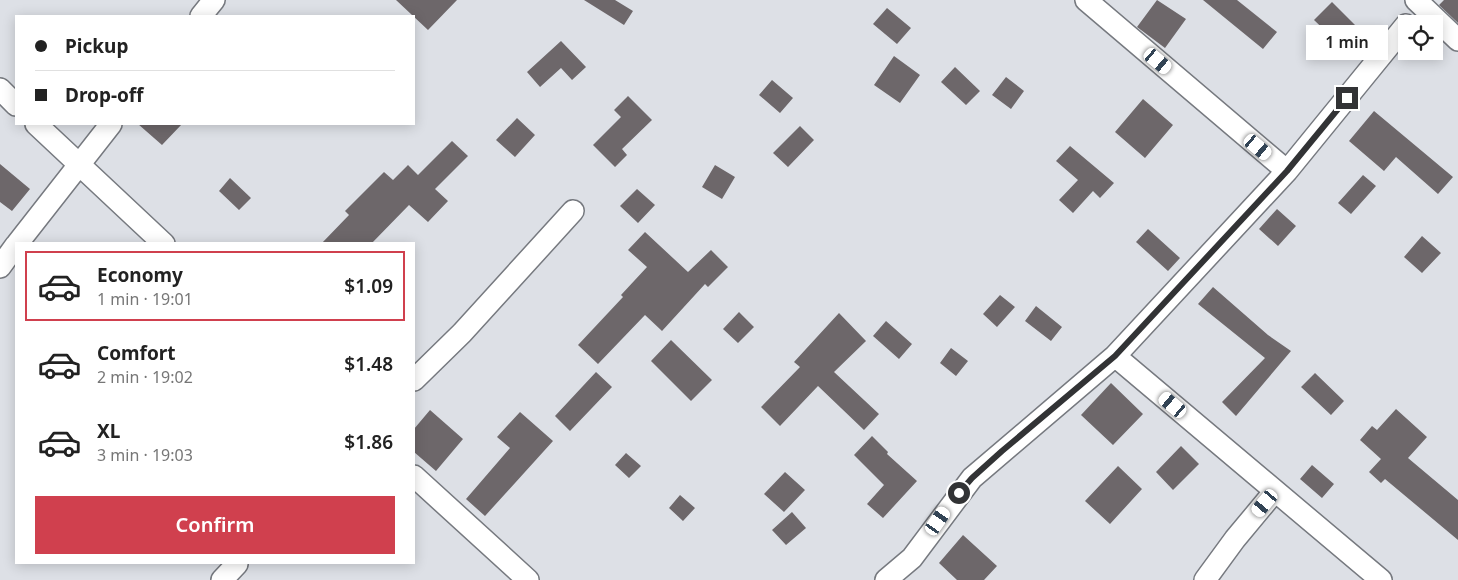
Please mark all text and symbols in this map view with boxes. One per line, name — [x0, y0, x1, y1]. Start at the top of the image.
map controls — [1398, 15, 1443, 60]
button: locate — [1398, 15, 1443, 60]
callout: 1 min — [1306, 26, 1388, 61]
text: 1 min — [1325, 31, 1369, 53]
text: Pickup — [65, 33, 128, 59]
car — [1141, 46, 1174, 76]
text: Drop-off — [65, 82, 144, 108]
route end — [1336, 87, 1358, 109]
car — [1241, 132, 1274, 162]
text: Economy — [97, 262, 183, 288]
icon: car — [37, 264, 82, 309]
text: $1.09 — [344, 273, 393, 299]
text: 1 min · 19:01 — [97, 288, 193, 310]
text: Comfort — [97, 340, 176, 366]
icon: car — [37, 342, 82, 387]
text: $1.48 — [344, 351, 393, 377]
text: 2 min · 19:02 — [97, 366, 193, 388]
car — [1156, 390, 1189, 420]
text: XL — [97, 418, 120, 444]
icon: car — [37, 420, 82, 465]
text: $1.86 — [344, 429, 393, 455]
text: 3 min · 19:03 — [97, 444, 193, 466]
route start — [948, 482, 970, 504]
car — [1249, 487, 1280, 519]
button: Confirm — [35, 496, 395, 554]
car — [923, 504, 952, 538]

